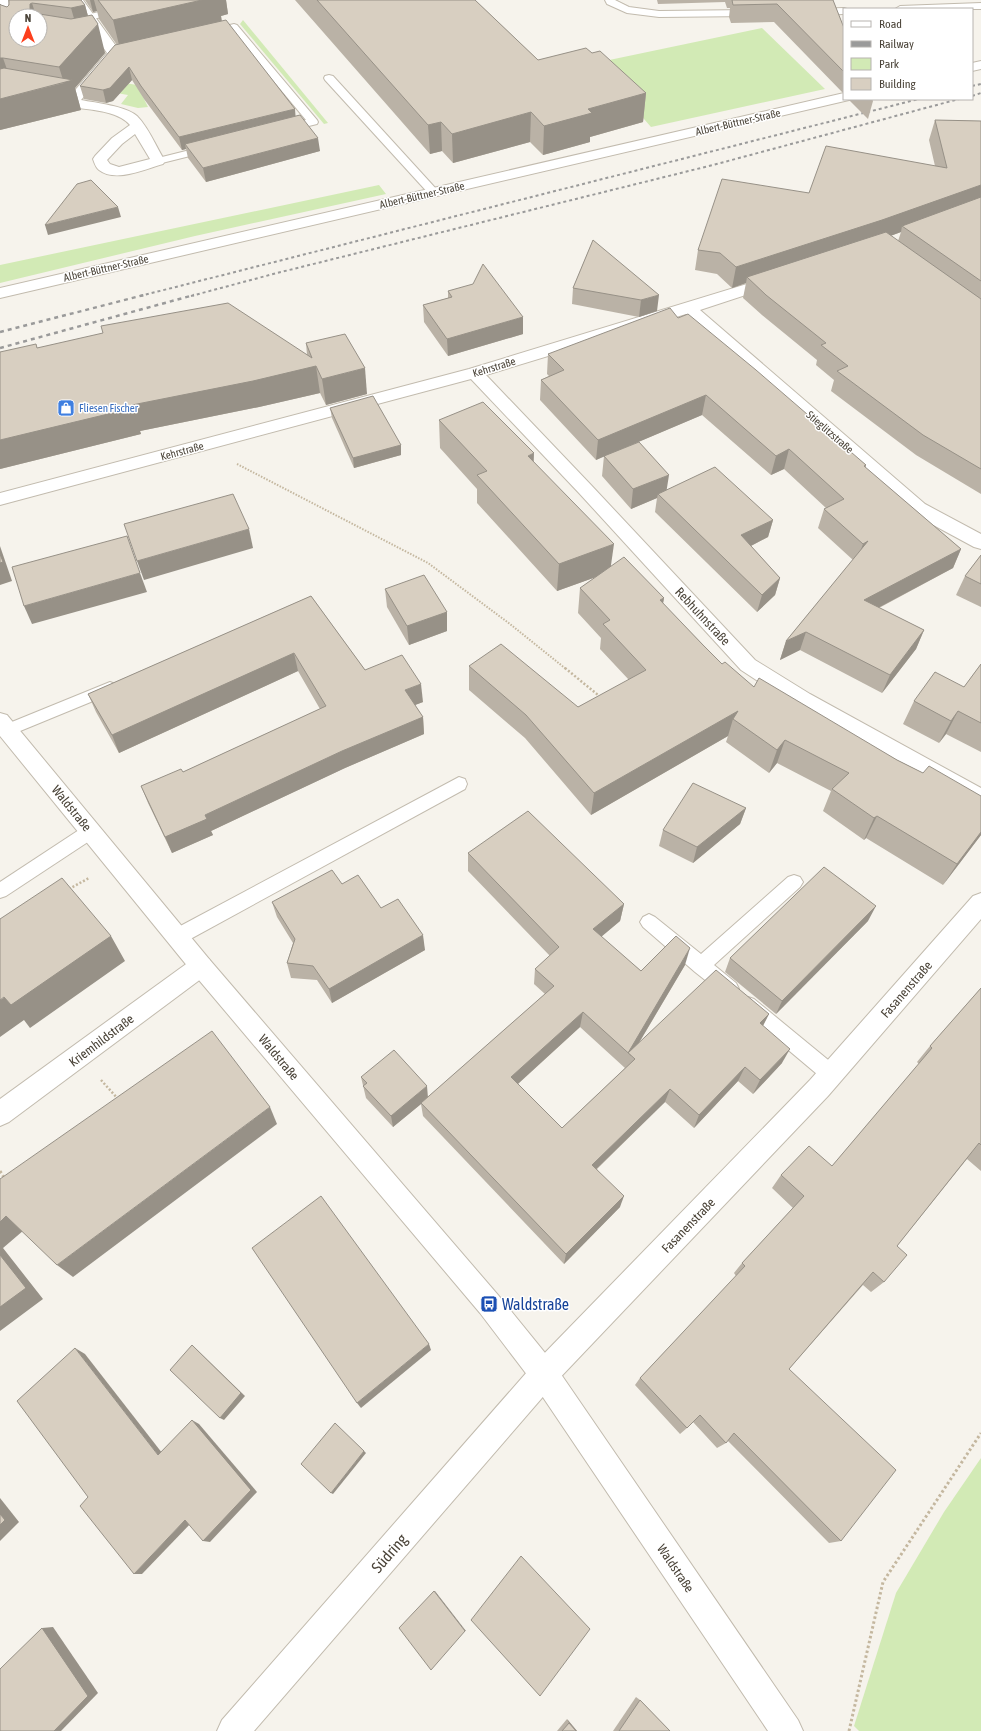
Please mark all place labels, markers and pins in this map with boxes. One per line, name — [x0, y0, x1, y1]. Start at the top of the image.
shop icon: Fliesen Fischer — [56, 398, 76, 418]
place label: Fliesen Fischer — [79, 402, 139, 414]
bus stop icon: Waldstraße — [479, 1294, 499, 1314]
place label: Waldstraße — [502, 1295, 569, 1313]

